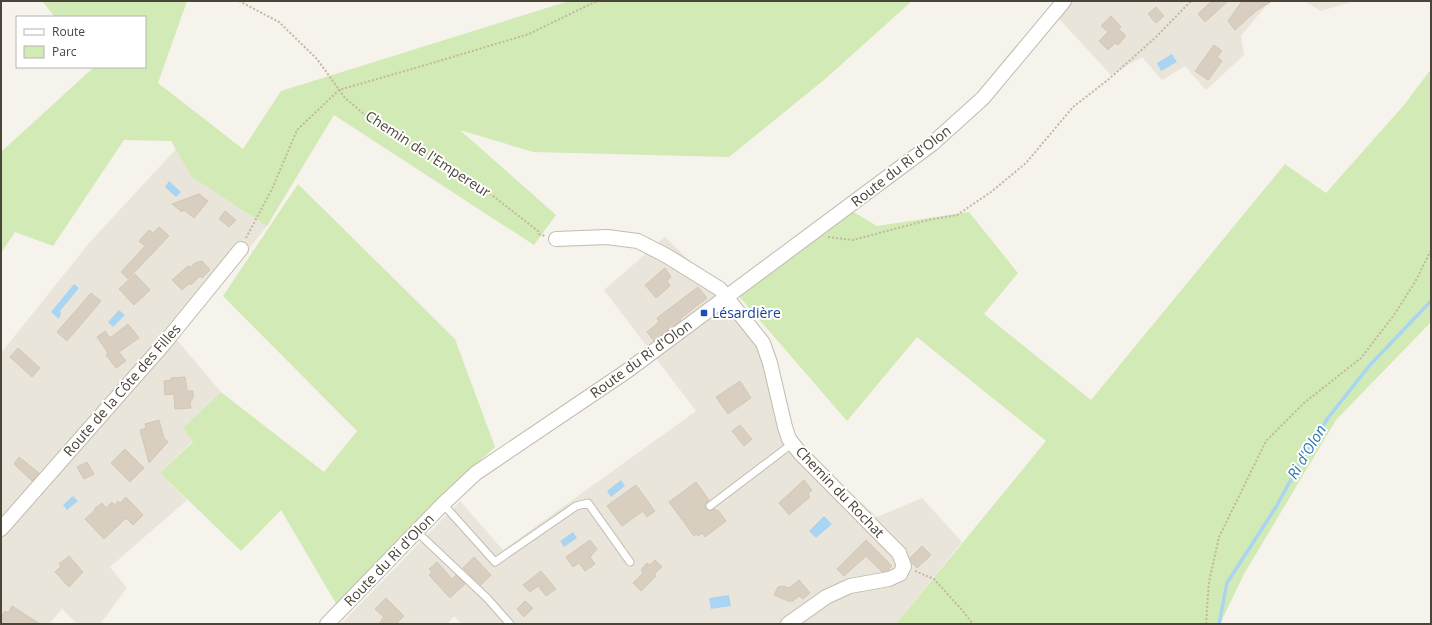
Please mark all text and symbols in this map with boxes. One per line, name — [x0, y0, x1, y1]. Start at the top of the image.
legend — [16, 16, 146, 68]
text: Route — [52, 23, 85, 40]
text: Parc — [52, 43, 77, 60]
street label: Chemin de l'Empereur — [362, 106, 495, 201]
street label: Route du Ri d'Olon — [847, 121, 955, 211]
place label: Lésardière — [712, 303, 781, 322]
marker: Lésardière — [699, 308, 709, 318]
street label: Route du Ri d'Olon — [586, 315, 696, 402]
street label: Route de la Côte des Filles — [59, 319, 185, 460]
water label: Ri d'Olon — [1282, 421, 1330, 482]
street label: Chemin du Rochat — [792, 442, 889, 541]
street label: Route du Ri d'Olon — [339, 509, 438, 610]

